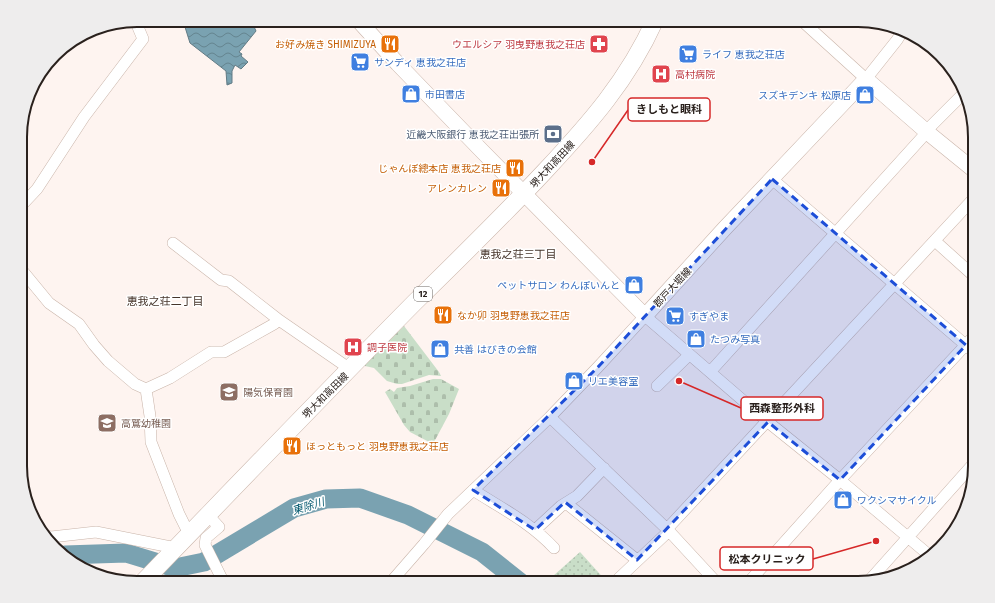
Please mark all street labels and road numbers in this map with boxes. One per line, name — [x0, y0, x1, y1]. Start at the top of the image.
street label: 堺大和高田線 — [528, 139, 578, 191]
street label: 郡戸大堀線 — [651, 265, 694, 310]
road number: 12 — [414, 287, 432, 301]
street label: 堺大和高田線 — [300, 370, 351, 421]

